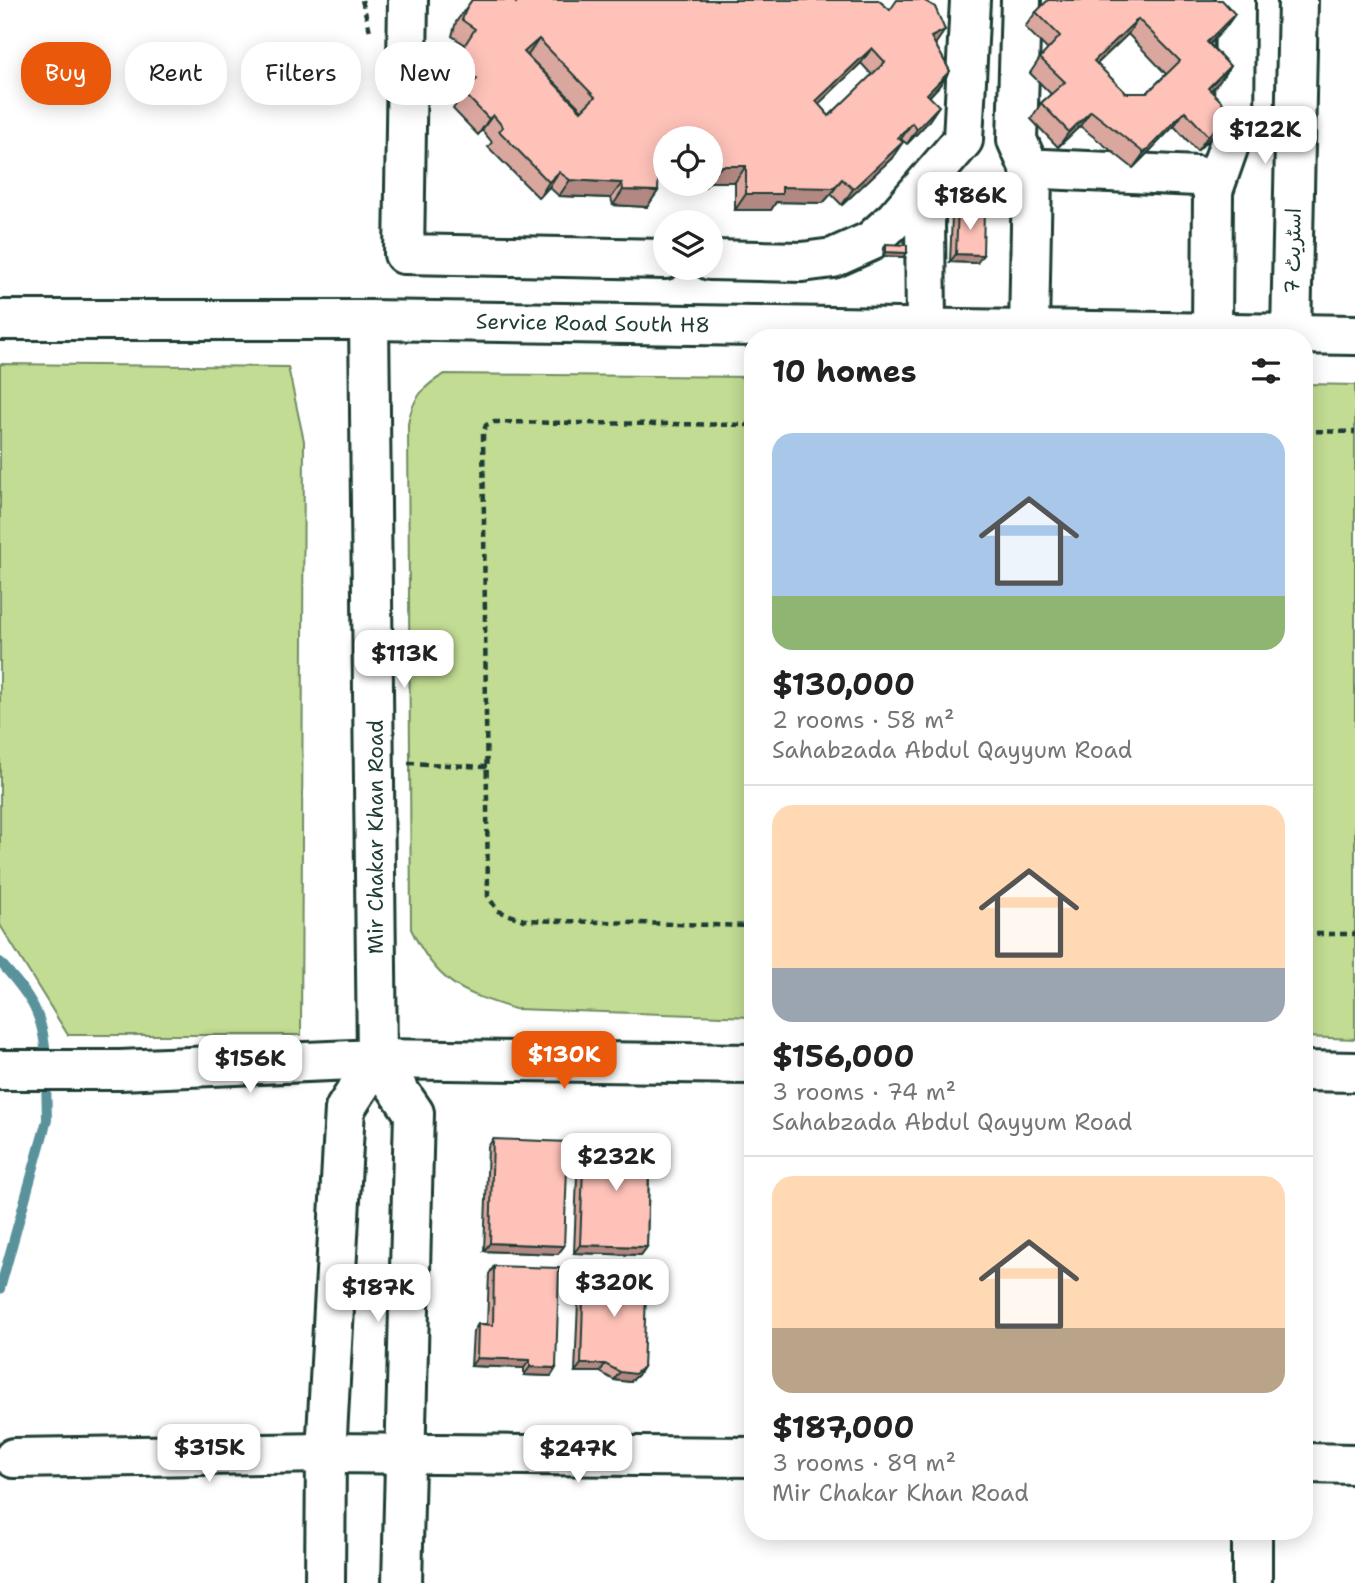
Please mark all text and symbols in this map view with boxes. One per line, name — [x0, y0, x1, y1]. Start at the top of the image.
chip: Buy — [21, 42, 111, 105]
chip: Rent — [125, 42, 227, 105]
chip: Filters — [241, 42, 361, 105]
chip: New — [375, 42, 475, 105]
pin: $122K — [1216, 106, 1314, 166]
text: $122K — [1229, 114, 1301, 144]
map controls — [653, 126, 723, 280]
button: locate — [653, 126, 723, 196]
pin: $186K — [921, 173, 1019, 232]
text: $186K — [933, 180, 1007, 210]
street label: اسٹریٹ 7 — [1278, 208, 1308, 294]
button: layers — [653, 210, 723, 280]
street label: Service Road South H8 — [476, 308, 710, 339]
text: 10 homes — [772, 351, 917, 392]
icon: filters — [1247, 352, 1285, 390]
icon: home — [966, 478, 1092, 604]
pin: $113K — [355, 630, 453, 690]
text: $113K — [371, 638, 437, 668]
text: $130,000 — [772, 664, 915, 705]
text: 2 rooms · 58 m² — [772, 705, 955, 735]
street label: Mir Chakar Khan Road — [362, 720, 390, 954]
text: Sahabzada Abdul Qayyum Road — [772, 735, 1132, 765]
icon: home — [966, 850, 1092, 976]
pin: $130K — [515, 1032, 613, 1091]
pin: $156K — [201, 1036, 299, 1095]
text: $156,000 — [772, 1036, 914, 1077]
text: $130K — [528, 1039, 600, 1069]
text: $156K — [214, 1043, 286, 1073]
text: 3 rooms · 74 m² — [772, 1077, 956, 1107]
text: Sahabzada Abdul Qayyum Road — [772, 1107, 1132, 1137]
pin: $232K — [567, 1134, 665, 1193]
text: $232K — [577, 1141, 655, 1171]
icon: home — [966, 1221, 1092, 1347]
pin: $320K — [565, 1260, 663, 1319]
pin: $187K — [329, 1264, 427, 1324]
text: $320K — [575, 1267, 653, 1297]
text: $187K — [342, 1272, 414, 1302]
text: $187,000 — [772, 1407, 915, 1448]
pin: $315K — [160, 1424, 258, 1484]
pin: $247K — [529, 1426, 627, 1485]
text: $315K — [173, 1432, 245, 1462]
text: $247K — [539, 1433, 617, 1463]
text: 3 rooms · 89 m² — [772, 1448, 956, 1478]
text: Mir Chakar Khan Road — [772, 1478, 1029, 1508]

